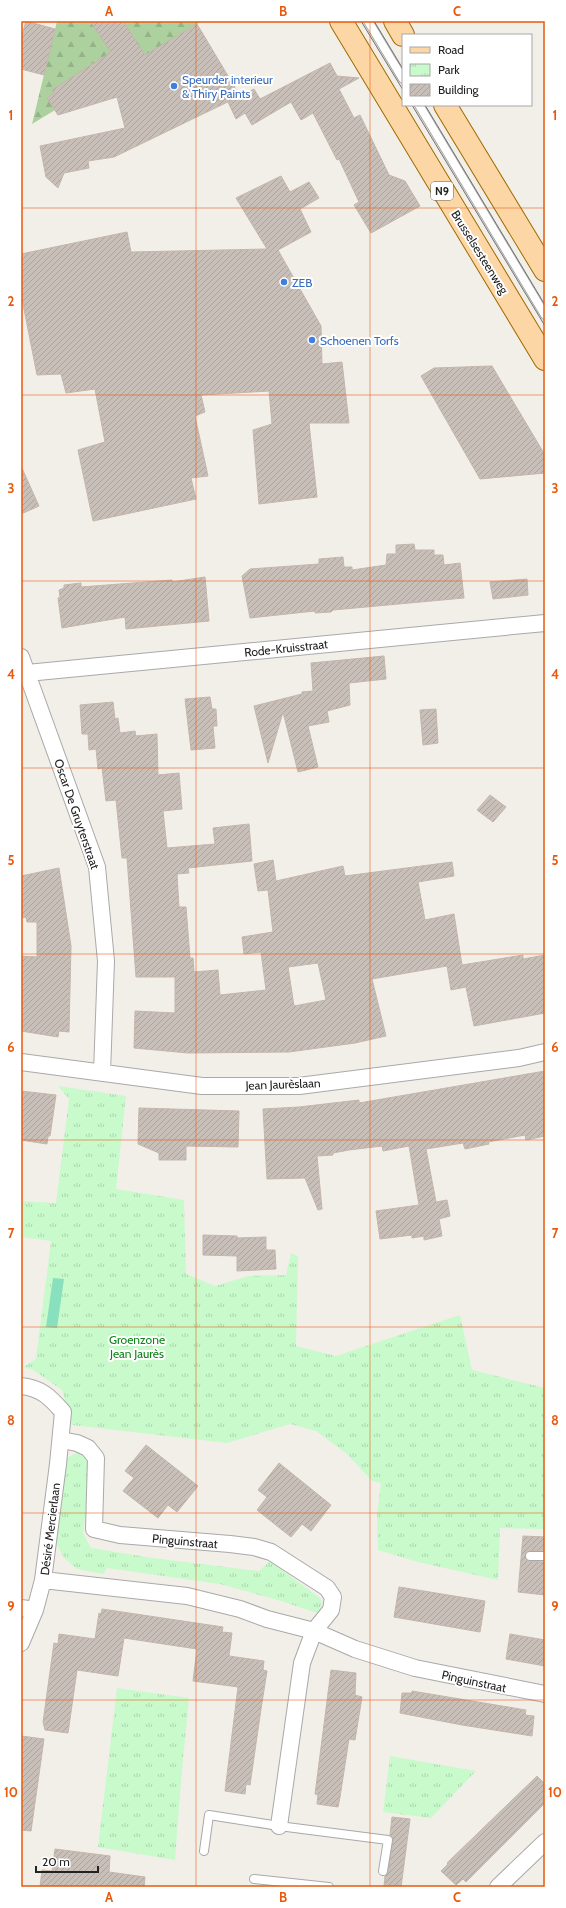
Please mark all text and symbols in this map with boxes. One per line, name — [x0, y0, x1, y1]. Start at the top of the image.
text: A — [105, 3, 114, 19]
text: B — [279, 3, 287, 19]
text: C — [453, 3, 461, 19]
legend — [402, 34, 532, 106]
text: Road — [438, 42, 464, 57]
text: Park — [438, 62, 460, 77]
place label: Speurder interieur & Thiry Paints — [182, 72, 273, 101]
marker: Speurder interieur & Thiry Paints — [169, 81, 179, 91]
text: Building — [438, 82, 480, 97]
text: 1 — [9, 107, 13, 123]
text: 1 — [553, 107, 557, 123]
road number: N9 — [431, 182, 453, 200]
street label: Brusselsesteenweg — [448, 207, 512, 297]
place label: ZEB — [292, 275, 312, 290]
marker: ZEB — [279, 277, 289, 287]
text: 2 — [8, 293, 15, 309]
text: 2 — [552, 293, 559, 309]
place label: Schoenen Torfs — [320, 333, 399, 348]
marker: Schoenen Torfs — [307, 335, 317, 345]
text: 3 — [7, 480, 15, 496]
text: 3 — [551, 480, 559, 496]
street label: Rode-Kruisstraat — [243, 636, 329, 660]
text: 4 — [7, 666, 15, 682]
text: 4 — [551, 666, 559, 682]
street label: Oscar De Gruyterstraat — [51, 757, 103, 871]
text: 5 — [8, 852, 15, 868]
text: 5 — [552, 852, 559, 868]
text: 6 — [7, 1039, 15, 1055]
text: 6 — [551, 1039, 559, 1055]
street label: Jean Jaurèslaan — [244, 1075, 321, 1093]
text: 7 — [8, 1225, 15, 1241]
text: 7 — [552, 1225, 559, 1241]
park label: Groenzone Jean Jaurès — [109, 1332, 165, 1361]
text: 8 — [7, 1412, 15, 1428]
text: 8 — [551, 1412, 559, 1428]
street label: Désiré Mercierlaan — [37, 1482, 63, 1576]
street label: Pinguinstraat — [152, 1531, 218, 1551]
text: 9 — [7, 1598, 15, 1614]
text: 9 — [551, 1598, 559, 1614]
street label: Pinguinstraat — [440, 1667, 508, 1695]
text: 10 — [4, 1784, 18, 1800]
text: 10 — [548, 1784, 562, 1800]
scale bar — [36, 1848, 98, 1874]
text: 20 m — [42, 1854, 70, 1869]
text: A — [105, 1889, 114, 1905]
text: B — [279, 1889, 287, 1905]
text: C — [453, 1889, 461, 1905]

